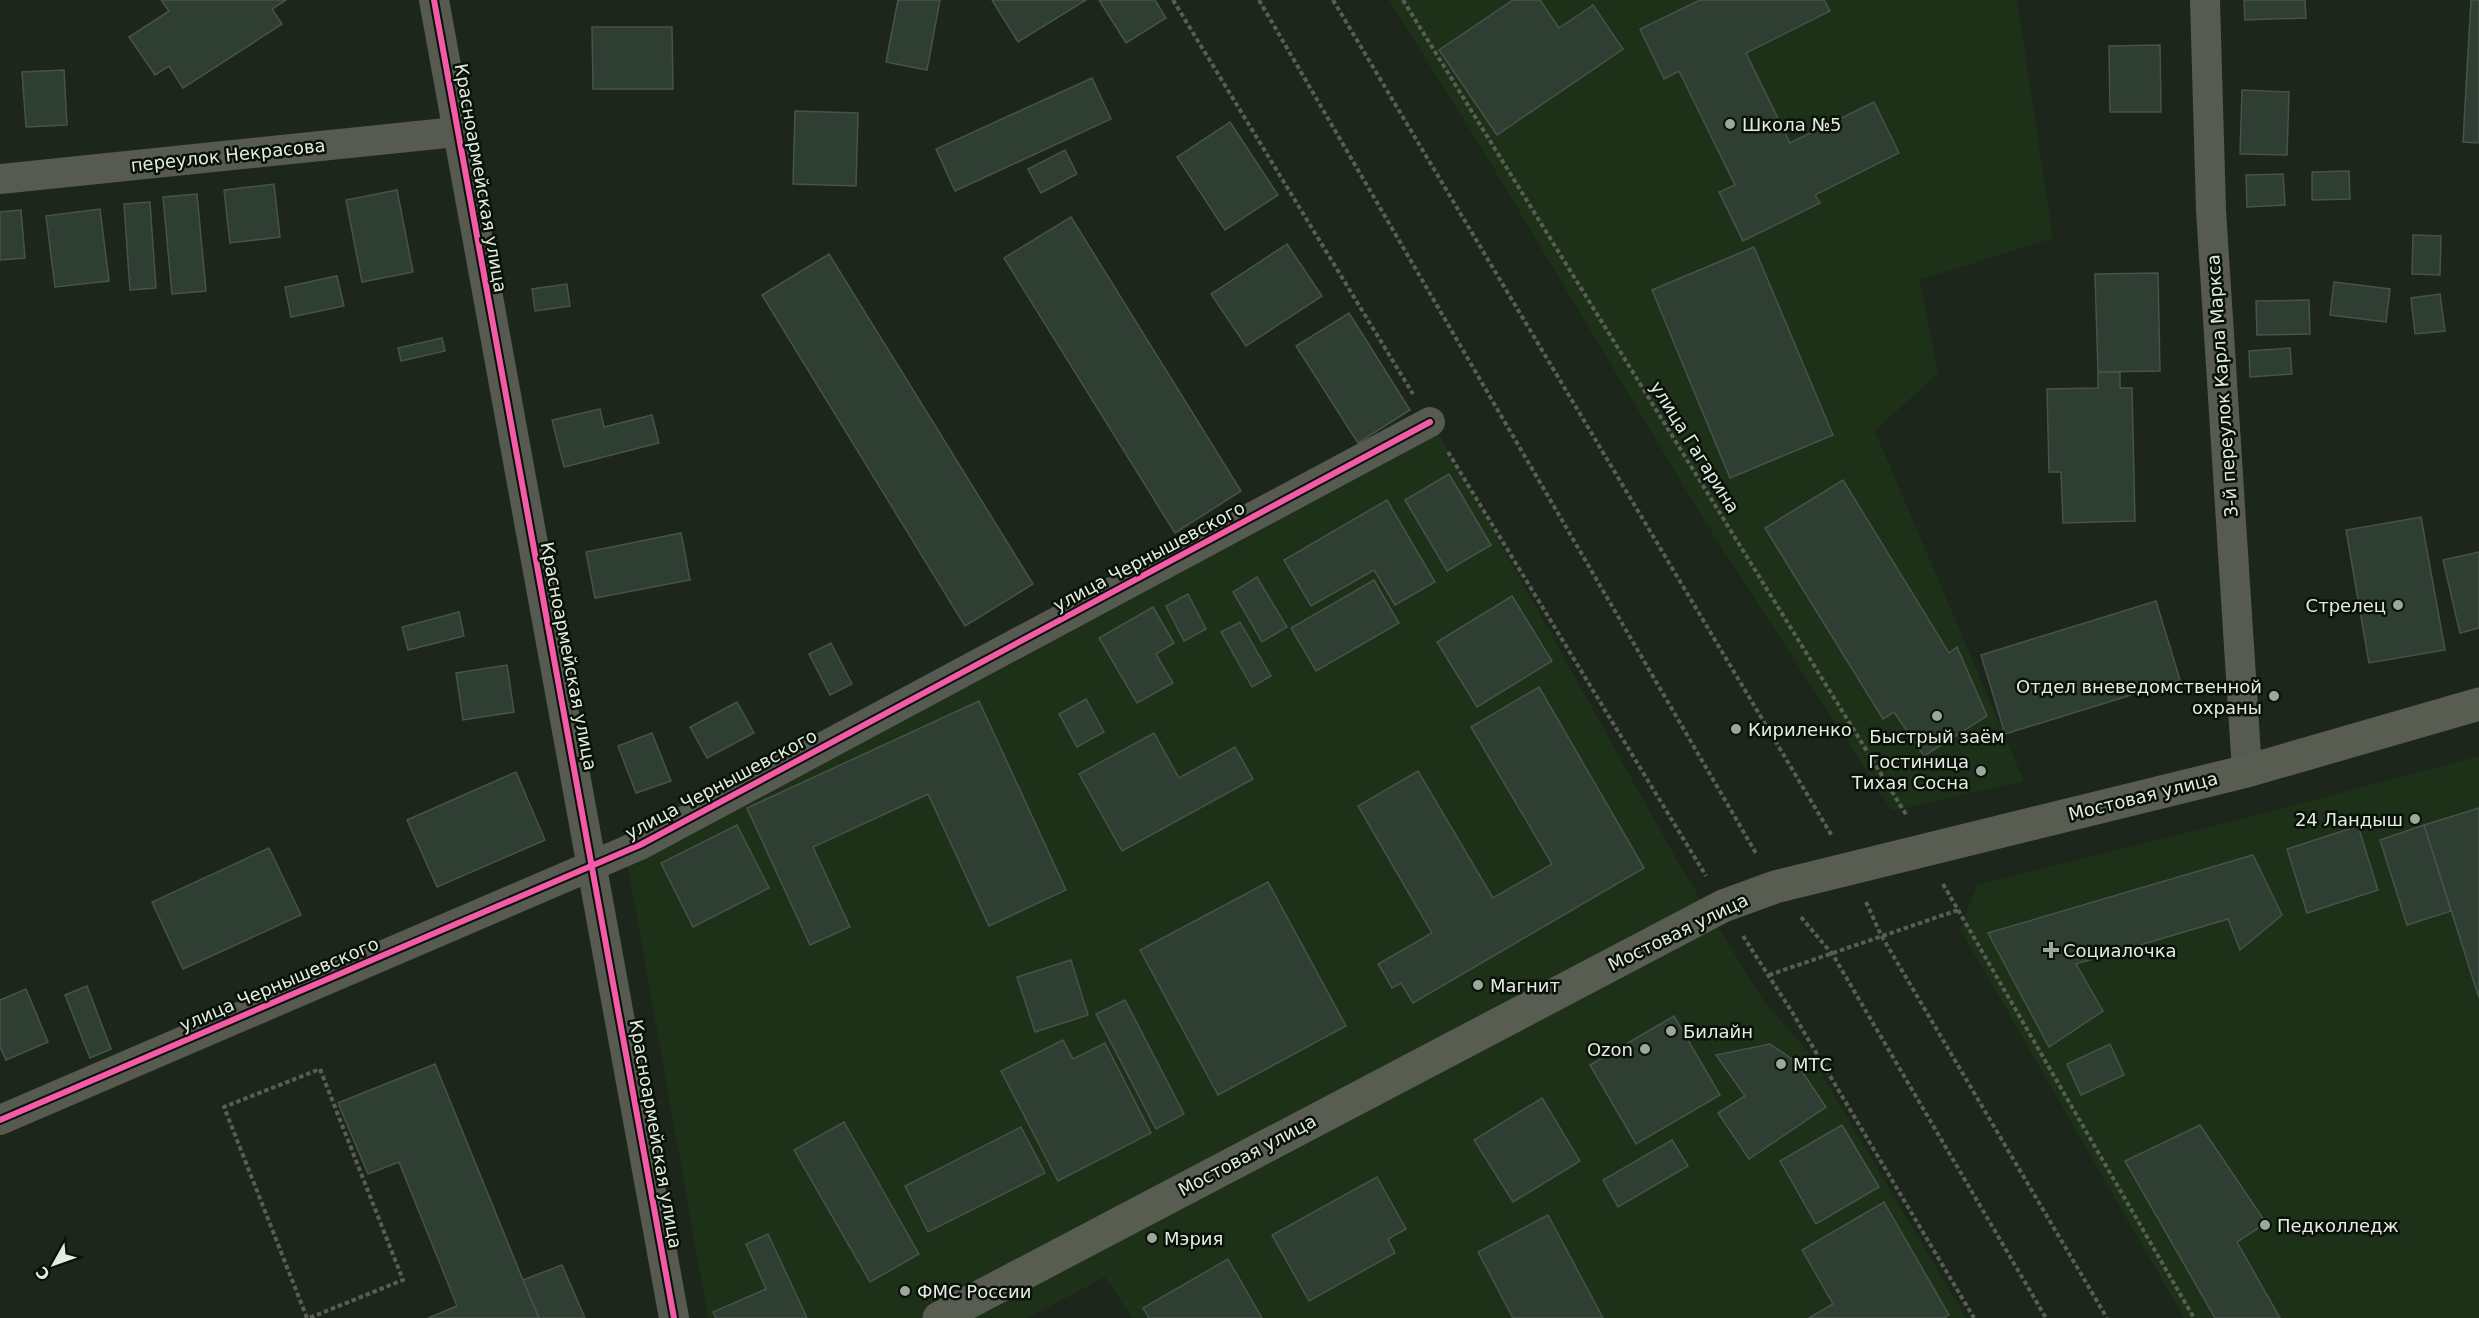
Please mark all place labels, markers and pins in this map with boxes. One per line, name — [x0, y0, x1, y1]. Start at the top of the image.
place label: Школа №5 — [1742, 114, 1842, 135]
marker: Школа №5 — [1723, 117, 1737, 131]
place label: Стрелец — [2306, 595, 2386, 616]
marker: Стрелец — [2391, 598, 2405, 612]
place label: Отдел вневедомственной охраны — [2016, 676, 2262, 718]
marker: Отдел вневедомственной охраны — [2267, 689, 2281, 703]
marker: Быстрый заём — [1930, 709, 1944, 723]
place label: Кириленко — [1748, 719, 1852, 740]
marker: Кириленко — [1729, 722, 1743, 736]
place label: Быстрый заём — [1869, 726, 2005, 747]
place label: Гостиница Тихая Сосна — [1851, 751, 1969, 793]
marker: Гостиница Тихая Сосна — [1974, 764, 1988, 778]
place label: 24 Ландыш — [2295, 809, 2403, 830]
marker: 24 Ландыш — [2408, 812, 2422, 826]
place label: Социалочка — [2063, 940, 2177, 961]
marker: Социалочка — [2044, 943, 2058, 957]
place label: Магнит — [1490, 975, 1560, 996]
marker: Магнит — [1471, 978, 1485, 992]
place label: Билайн — [1683, 1021, 1753, 1042]
marker: Билайн — [1664, 1024, 1678, 1038]
place label: Ozon — [1587, 1039, 1633, 1060]
marker: Ozon — [1638, 1042, 1652, 1056]
place label: МТС — [1793, 1054, 1832, 1075]
marker: МТС — [1774, 1057, 1788, 1071]
place label: Педколледж — [2277, 1215, 2399, 1236]
marker: Педколледж — [2258, 1218, 2272, 1232]
place label: Мэрия — [1164, 1228, 1223, 1249]
marker: Мэрия — [1145, 1231, 1159, 1245]
place label: ФМС России — [917, 1281, 1031, 1302]
marker: ФМС России — [898, 1284, 912, 1298]

